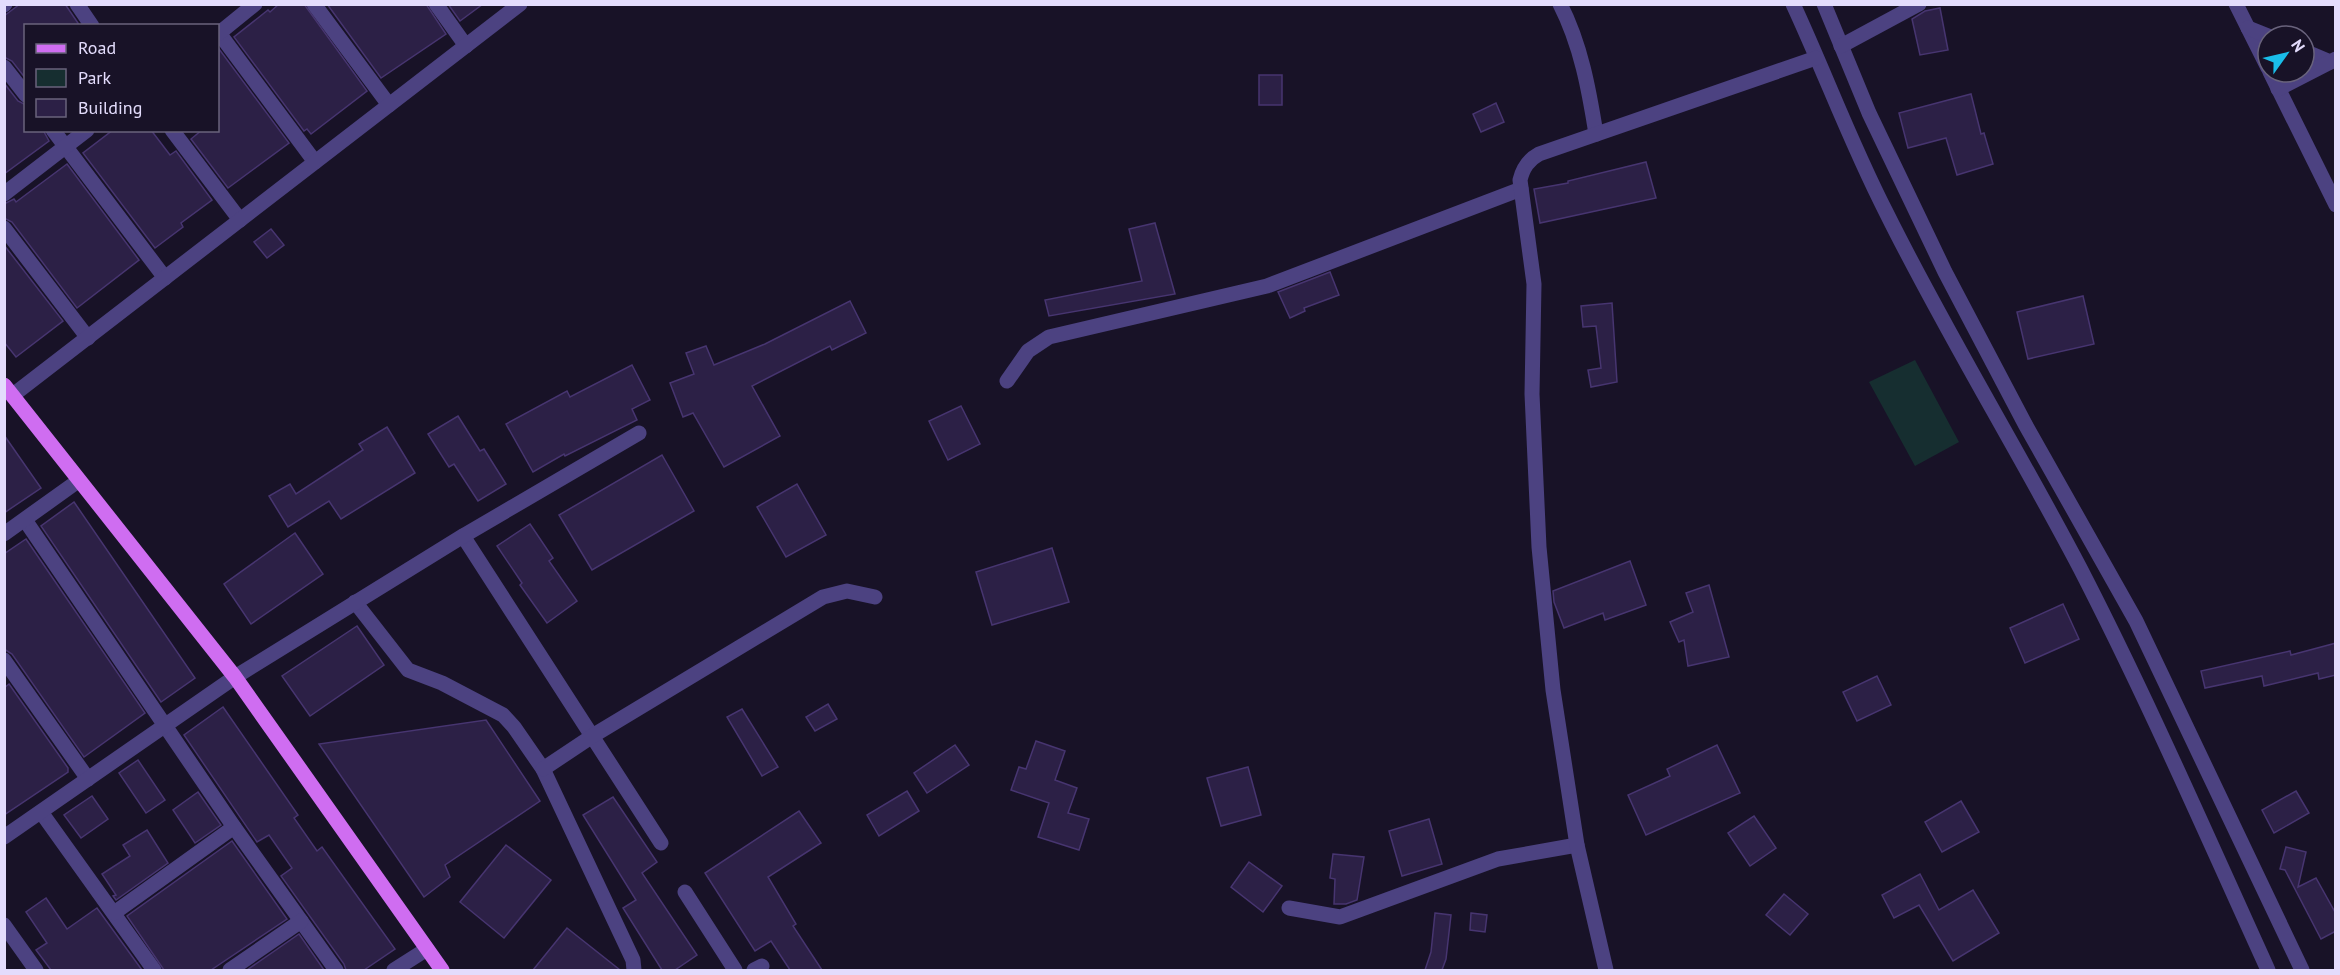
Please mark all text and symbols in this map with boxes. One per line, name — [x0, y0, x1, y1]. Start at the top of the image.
legend — [24, 24, 219, 132]
north arrow — [2256, 24, 2316, 84]
text: Road — [78, 36, 116, 59]
text: N — [2287, 36, 2310, 56]
text: Park — [78, 66, 111, 89]
text: Building — [78, 96, 142, 119]

